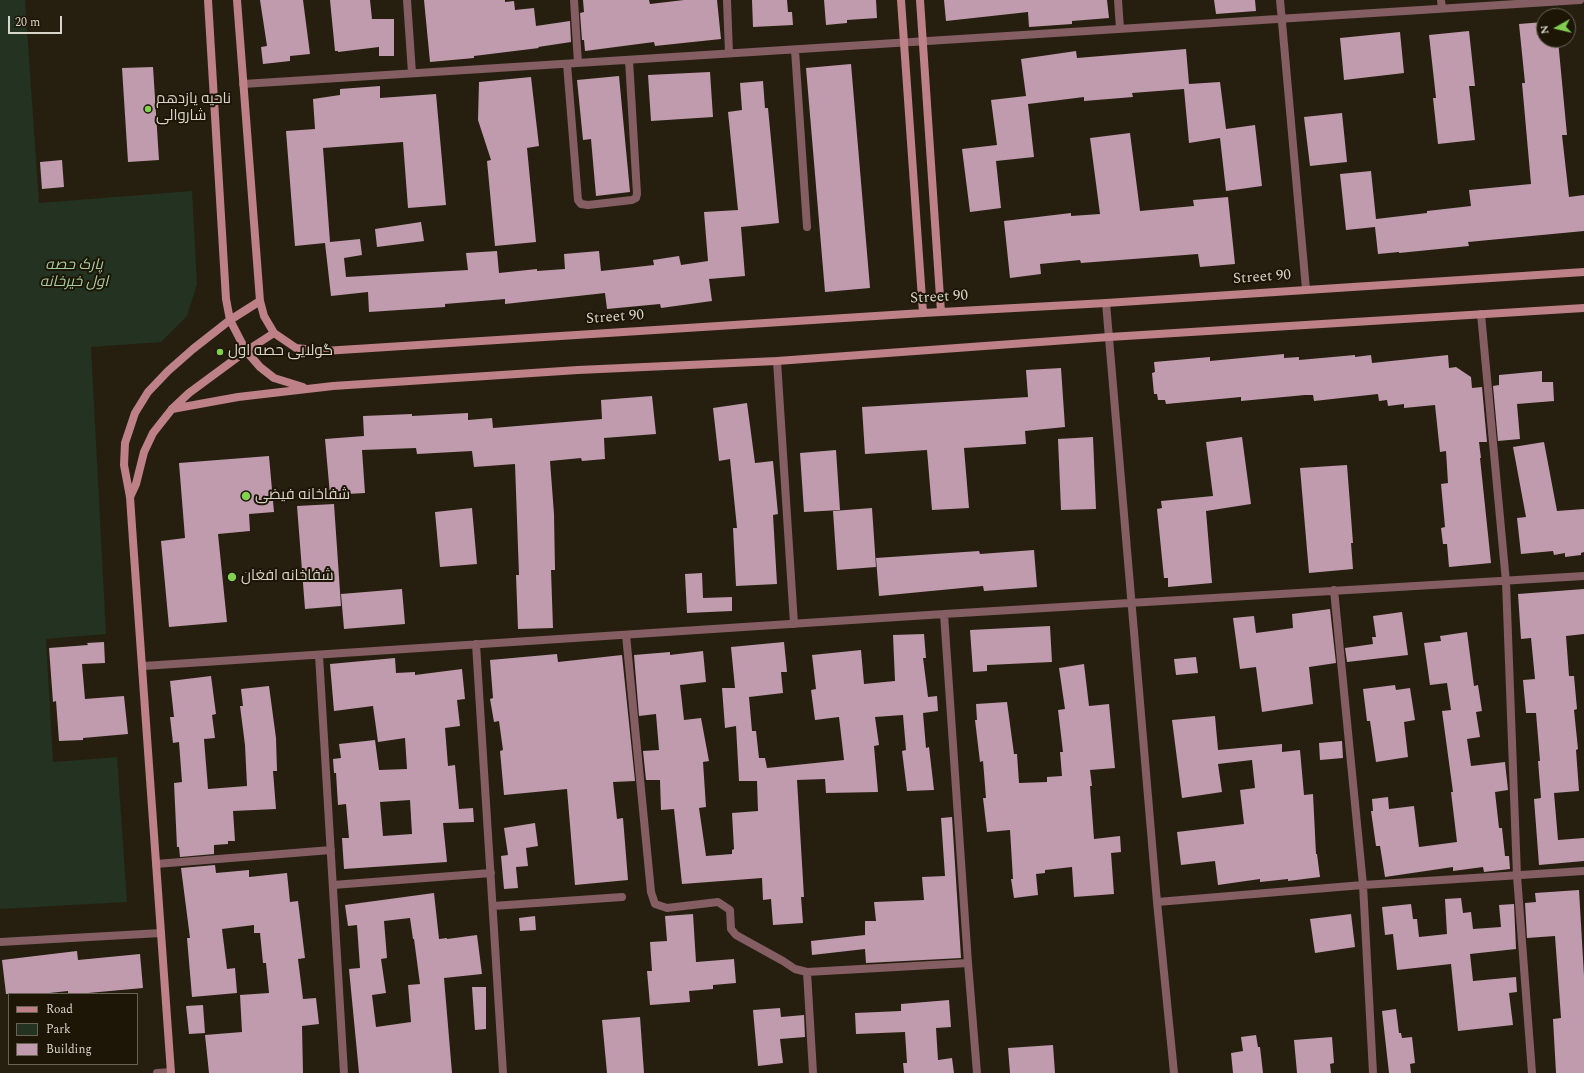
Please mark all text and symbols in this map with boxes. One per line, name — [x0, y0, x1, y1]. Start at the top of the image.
scale bar — [10, 8, 64, 34]
north arrow — [1536, 8, 1576, 48]
text: 20 m — [15, 13, 40, 32]
text: N — [1536, 24, 1554, 35]
place label: ناحیه یازدهم شاروالی — [156, 91, 231, 126]
marker: ناحیه یازدهم شاروالی — [143, 104, 153, 114]
park label: پارک حصه اول خیرخانه — [40, 257, 108, 292]
street label: Street 90 — [1232, 267, 1292, 289]
street label: Street 90 — [910, 287, 968, 309]
street label: Street 90 — [585, 307, 645, 329]
place label: گولایی حصه اول — [228, 343, 333, 361]
marker: گولایی حصه اول — [215, 347, 225, 357]
place label: شفاخانه فیضی — [255, 487, 350, 505]
marker: شفاخانه فیضی — [240, 490, 252, 502]
place label: شفاخانه افغان — [241, 568, 334, 586]
marker: شفاخانه افغان — [226, 571, 238, 583]
legend — [8, 993, 138, 1065]
text: Road — [46, 1000, 73, 1019]
text: Park — [46, 1020, 71, 1039]
text: Building — [46, 1040, 92, 1059]

